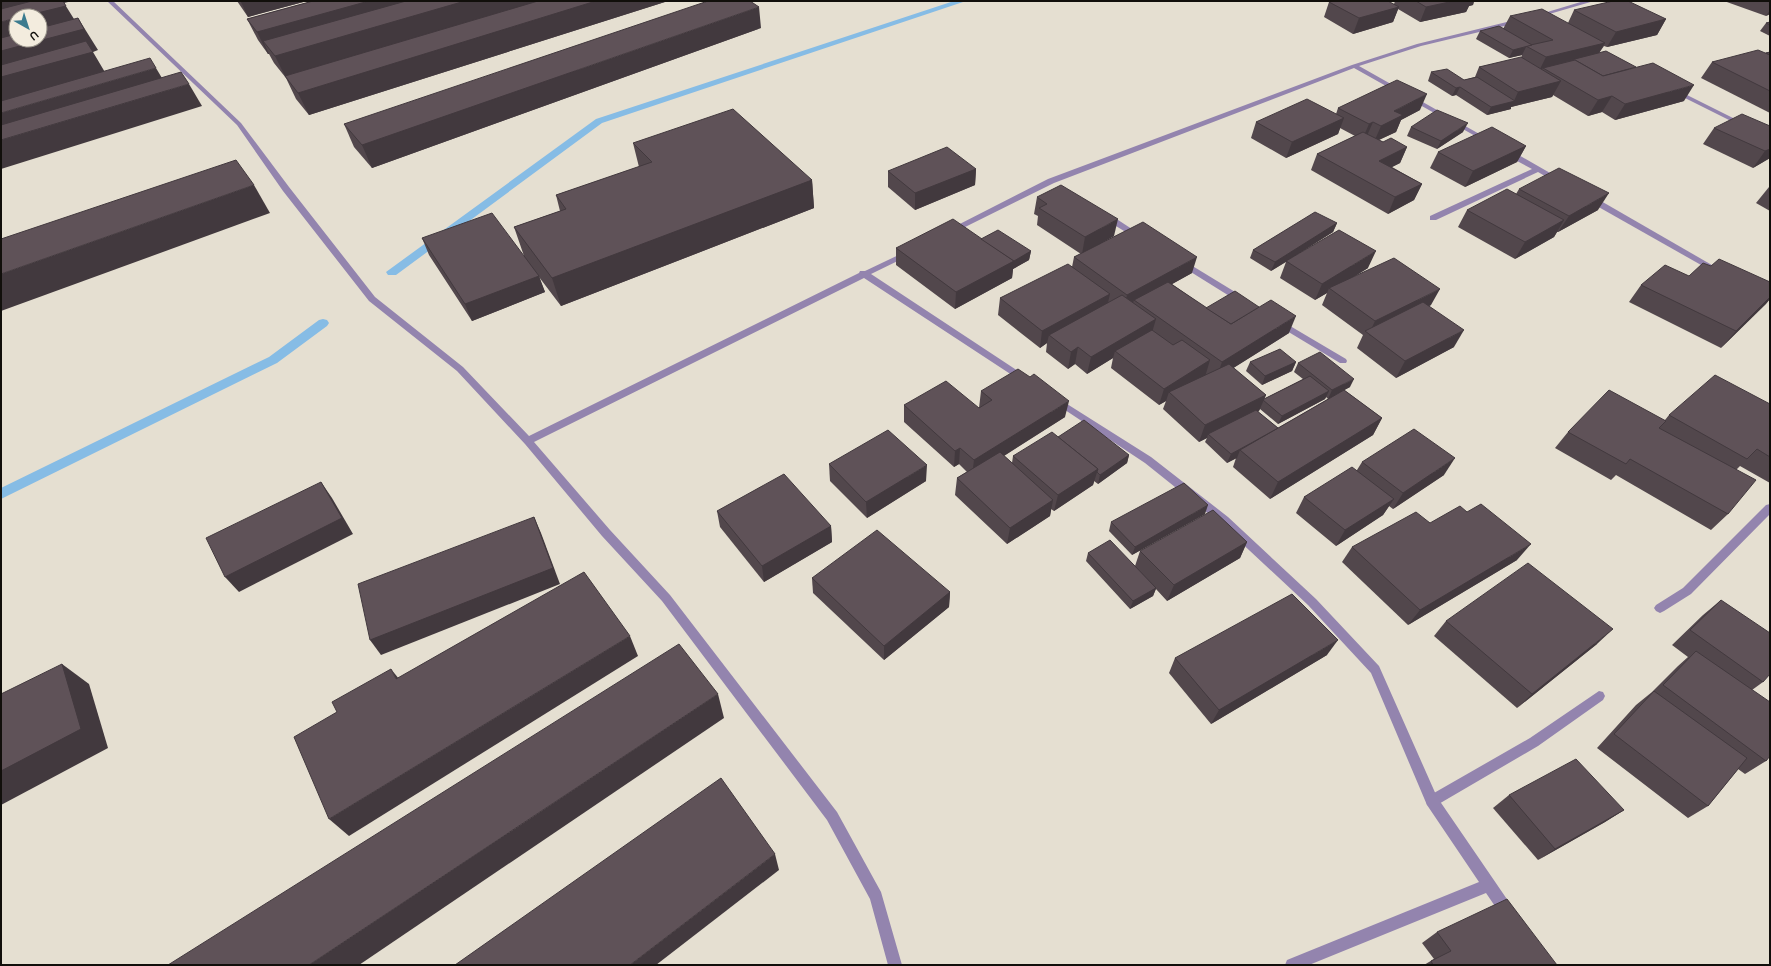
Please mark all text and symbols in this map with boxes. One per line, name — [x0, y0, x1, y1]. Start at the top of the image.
north arrow — [8, 8, 48, 48]
text: U — [27, 28, 42, 44]

